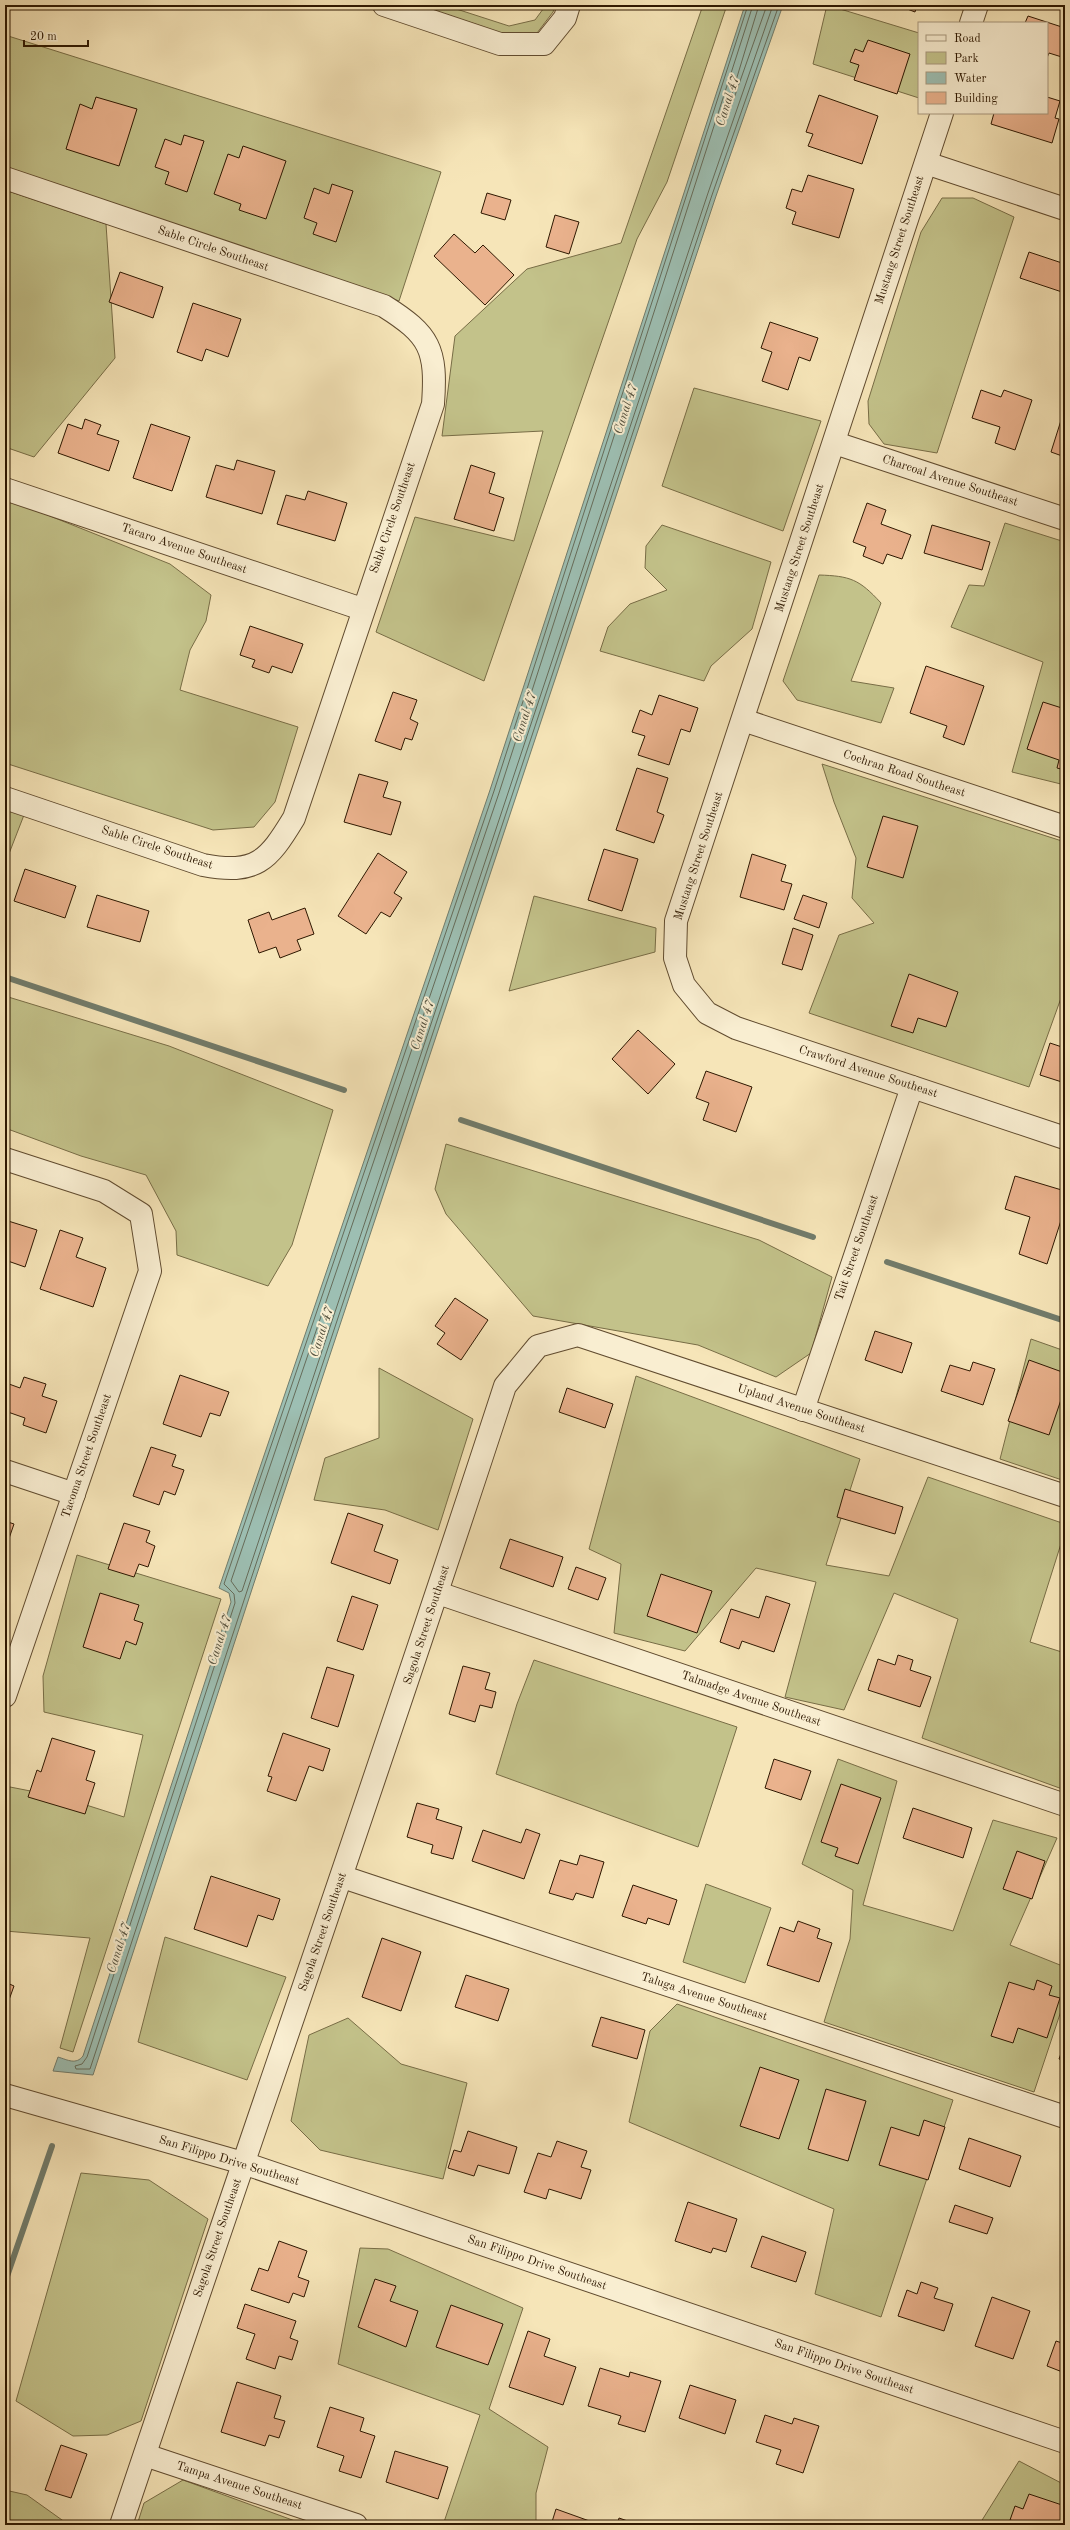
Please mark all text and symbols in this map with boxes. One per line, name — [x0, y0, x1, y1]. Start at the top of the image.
scale bar — [24, 22, 88, 48]
legend — [918, 22, 1048, 114]
text: 20 m — [30, 31, 57, 43]
text: Road — [954, 33, 981, 45]
text: Park — [954, 53, 979, 65]
text: Water — [954, 73, 987, 85]
water label: Canal 47 — [714, 74, 742, 128]
text: Building — [954, 93, 998, 105]
street label: Mustang Street Southeast — [873, 174, 927, 306]
street label: Sable Circle Southeast — [156, 224, 270, 274]
water label: Canal 47 — [612, 382, 640, 436]
street label: Charcoal Avenue Southeast — [881, 453, 1019, 509]
street label: Sable Circle Southeast — [368, 461, 418, 575]
street label: Mustang Street Southeast — [773, 482, 827, 614]
street label: Tacaro Avenue Southeast — [120, 522, 248, 576]
water label: Canal 47 — [511, 690, 539, 744]
street label: Cochran Road Southeast — [841, 749, 967, 799]
street label: Mustang Street Southeast — [672, 790, 726, 922]
street label: Sable Circle Southeast — [100, 824, 214, 872]
water label: Canal 47 — [409, 998, 437, 1052]
street label: Crawford Avenue Southeast — [797, 1044, 939, 1100]
street label: Tait Street Southeast — [833, 1193, 881, 1303]
water label: Canal 47 — [308, 1305, 336, 1359]
street label: Upland Avenue Southeast — [736, 1383, 866, 1435]
street label: Tacoma Street Southeast — [60, 1392, 114, 1520]
street label: Sagola Street Southeast — [402, 1564, 452, 1686]
water label: Canal 47 — [206, 1613, 234, 1667]
street label: Talmadge Avenue Southeast — [680, 1669, 822, 1729]
street label: Sagola Street Southeast — [297, 1871, 349, 1993]
water label: Canal 47 — [105, 1921, 133, 1975]
street label: Taluga Avenue Southeast — [639, 1971, 769, 2023]
street label: San Filippo Drive Southeast — [157, 2134, 301, 2188]
street label: Sagola Street Southeast — [192, 2177, 244, 2299]
street label: San Filippo Drive Southeast — [466, 2234, 608, 2292]
street label: San Filippo Drive Southeast — [773, 2338, 915, 2396]
street label: Tampa Avenue Southeast — [174, 2460, 304, 2512]

